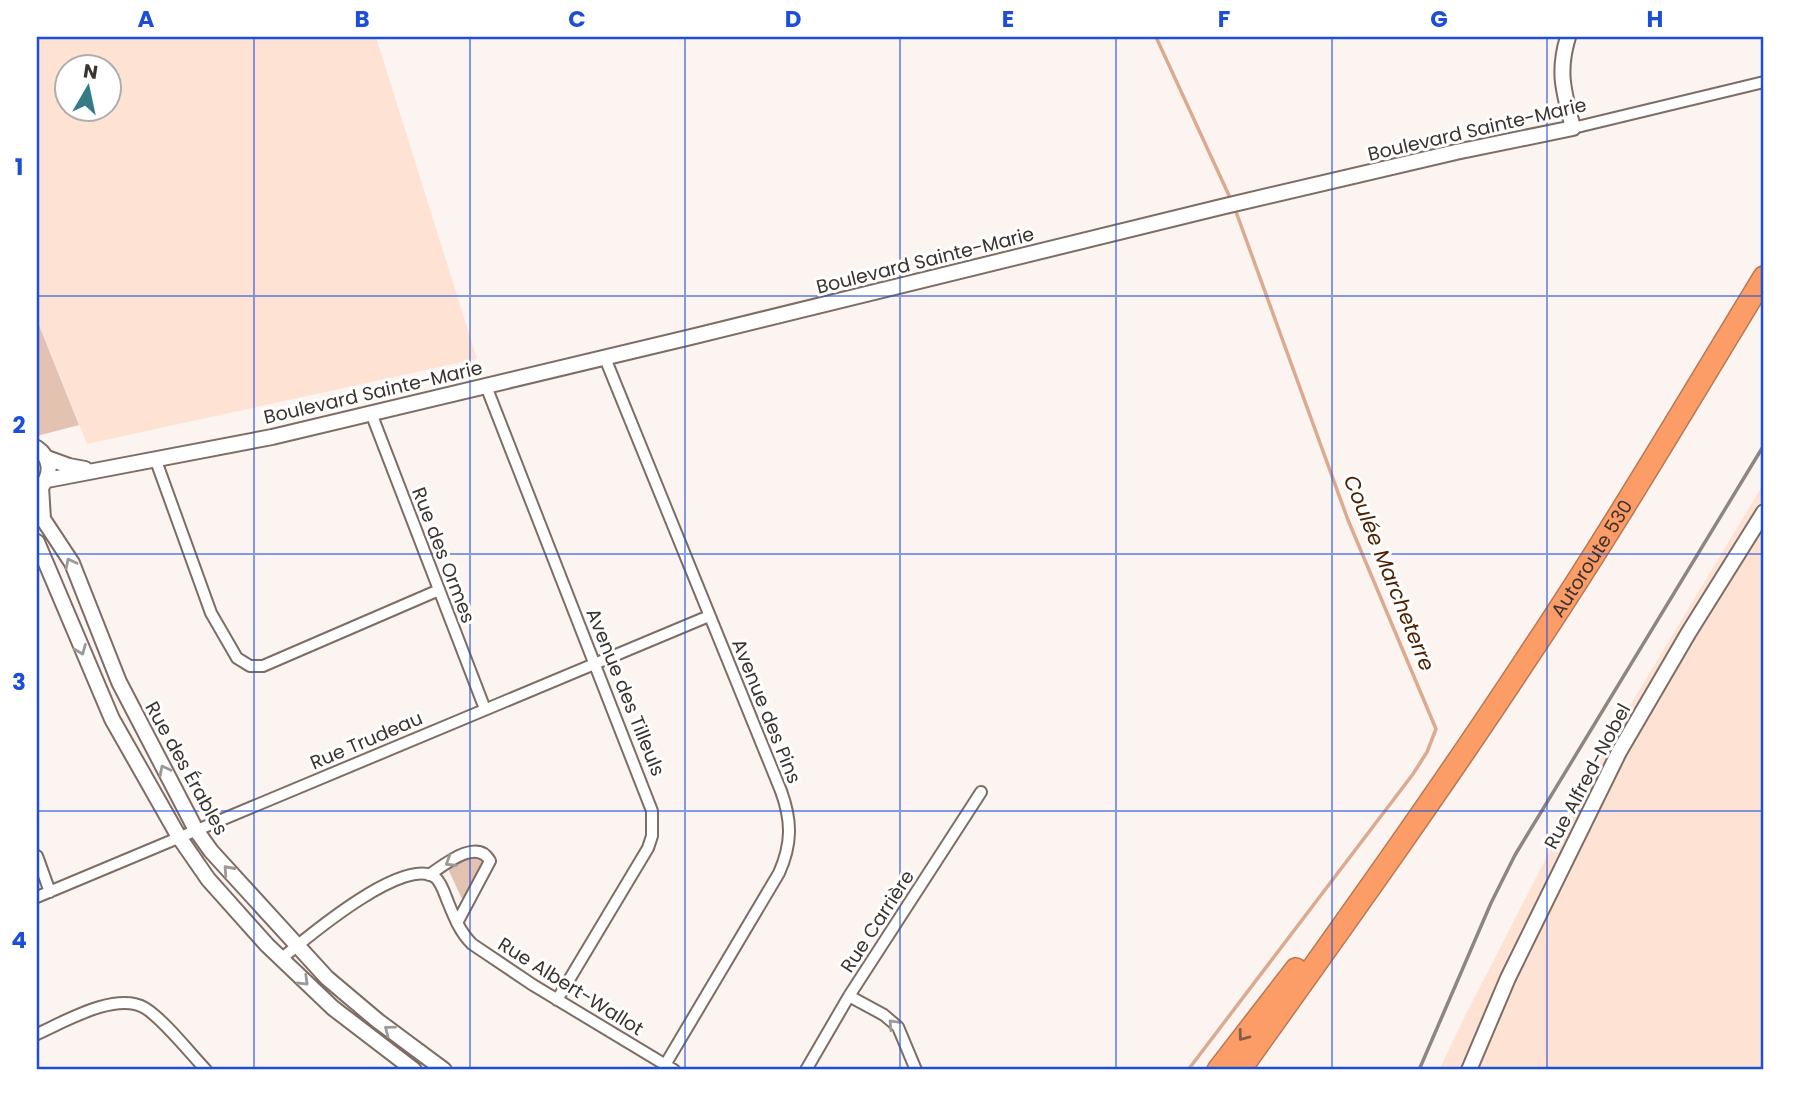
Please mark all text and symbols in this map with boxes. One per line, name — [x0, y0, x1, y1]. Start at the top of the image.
text: A — [138, 3, 155, 35]
text: B — [354, 3, 370, 35]
text: C — [568, 3, 586, 35]
text: D — [785, 3, 801, 35]
text: E — [1002, 3, 1014, 35]
text: F — [1218, 3, 1230, 35]
text: G — [1430, 3, 1448, 35]
text: H — [1647, 3, 1663, 35]
north arrow — [52, 52, 122, 122]
text: N — [81, 57, 100, 86]
street label: Boulevard Sainte-Marie — [1365, 91, 1589, 168]
text: 1 — [15, 151, 23, 183]
street label: Boulevard Sainte-Marie — [813, 220, 1037, 301]
street label: Boulevard Sainte-Marie — [261, 354, 485, 431]
text: 2 — [12, 409, 26, 441]
water label: Coulée Marcheterre — [1337, 470, 1442, 675]
street label: Rue des Ormes — [405, 483, 482, 627]
street label: Autoroute 530 — [1545, 495, 1639, 623]
one-way arrow — [65, 558, 79, 570]
street label: Avenue des Tilleuls — [580, 604, 672, 780]
street label: Avenue des Pins — [725, 635, 808, 788]
one-way arrow — [73, 644, 87, 656]
text: 3 — [12, 666, 26, 698]
street label: Rue des Érables — [139, 697, 235, 840]
street label: Rue Alfred-Nobel — [1538, 699, 1637, 854]
street label: Rue Trudeau — [306, 705, 427, 776]
one-way arrow — [159, 765, 173, 777]
one-way arrow — [445, 853, 458, 866]
one-way arrow — [224, 865, 236, 878]
street label: Rue Carrière — [834, 865, 921, 978]
text: 4 — [11, 924, 27, 956]
street label: Rue Albert-Wallot — [493, 931, 649, 1042]
one-way arrow — [296, 972, 309, 985]
one-way arrow — [889, 1019, 901, 1032]
one-way arrow — [384, 1026, 397, 1038]
one-way arrow — [1239, 1029, 1252, 1041]

